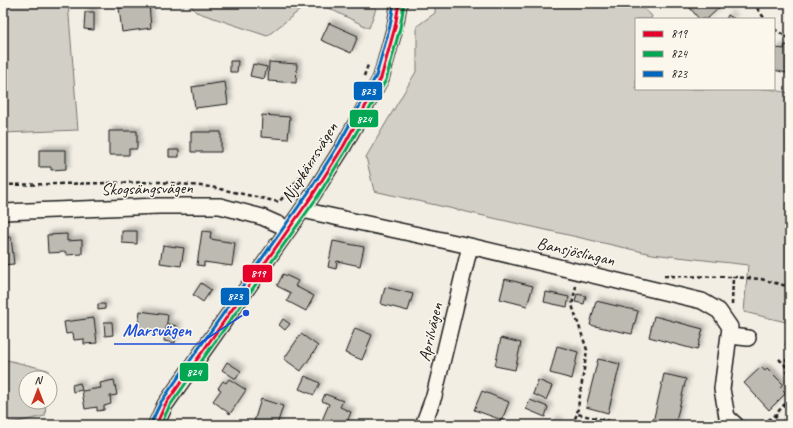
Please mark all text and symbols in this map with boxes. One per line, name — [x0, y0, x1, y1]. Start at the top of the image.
legend — [635, 18, 775, 90]
text: 819 — [671, 26, 689, 42]
text: 824 — [671, 46, 689, 62]
text: 823 — [671, 66, 689, 82]
line badge: 823 — [353, 81, 383, 101]
text: 823 — [361, 84, 376, 98]
line badge: 824 — [349, 109, 379, 128]
text: 824 — [357, 112, 373, 126]
street label: Njupkärrsvägen — [277, 118, 342, 206]
street label: Skogsängsvägen — [101, 177, 193, 200]
street label: Bansjöslingan — [535, 232, 617, 271]
line badge: 819 — [242, 264, 273, 283]
text: 819 — [251, 266, 267, 280]
line badge: 823 — [220, 287, 250, 306]
text: 823 — [228, 289, 243, 303]
street label: Aprilvägen — [414, 300, 447, 363]
callout: Marsvägen — [114, 314, 199, 344]
text: Marsvägen — [123, 319, 192, 341]
line badge: 824 — [179, 362, 209, 382]
text: 824 — [187, 365, 203, 379]
north arrow — [18, 370, 58, 410]
text: N — [35, 373, 44, 387]

